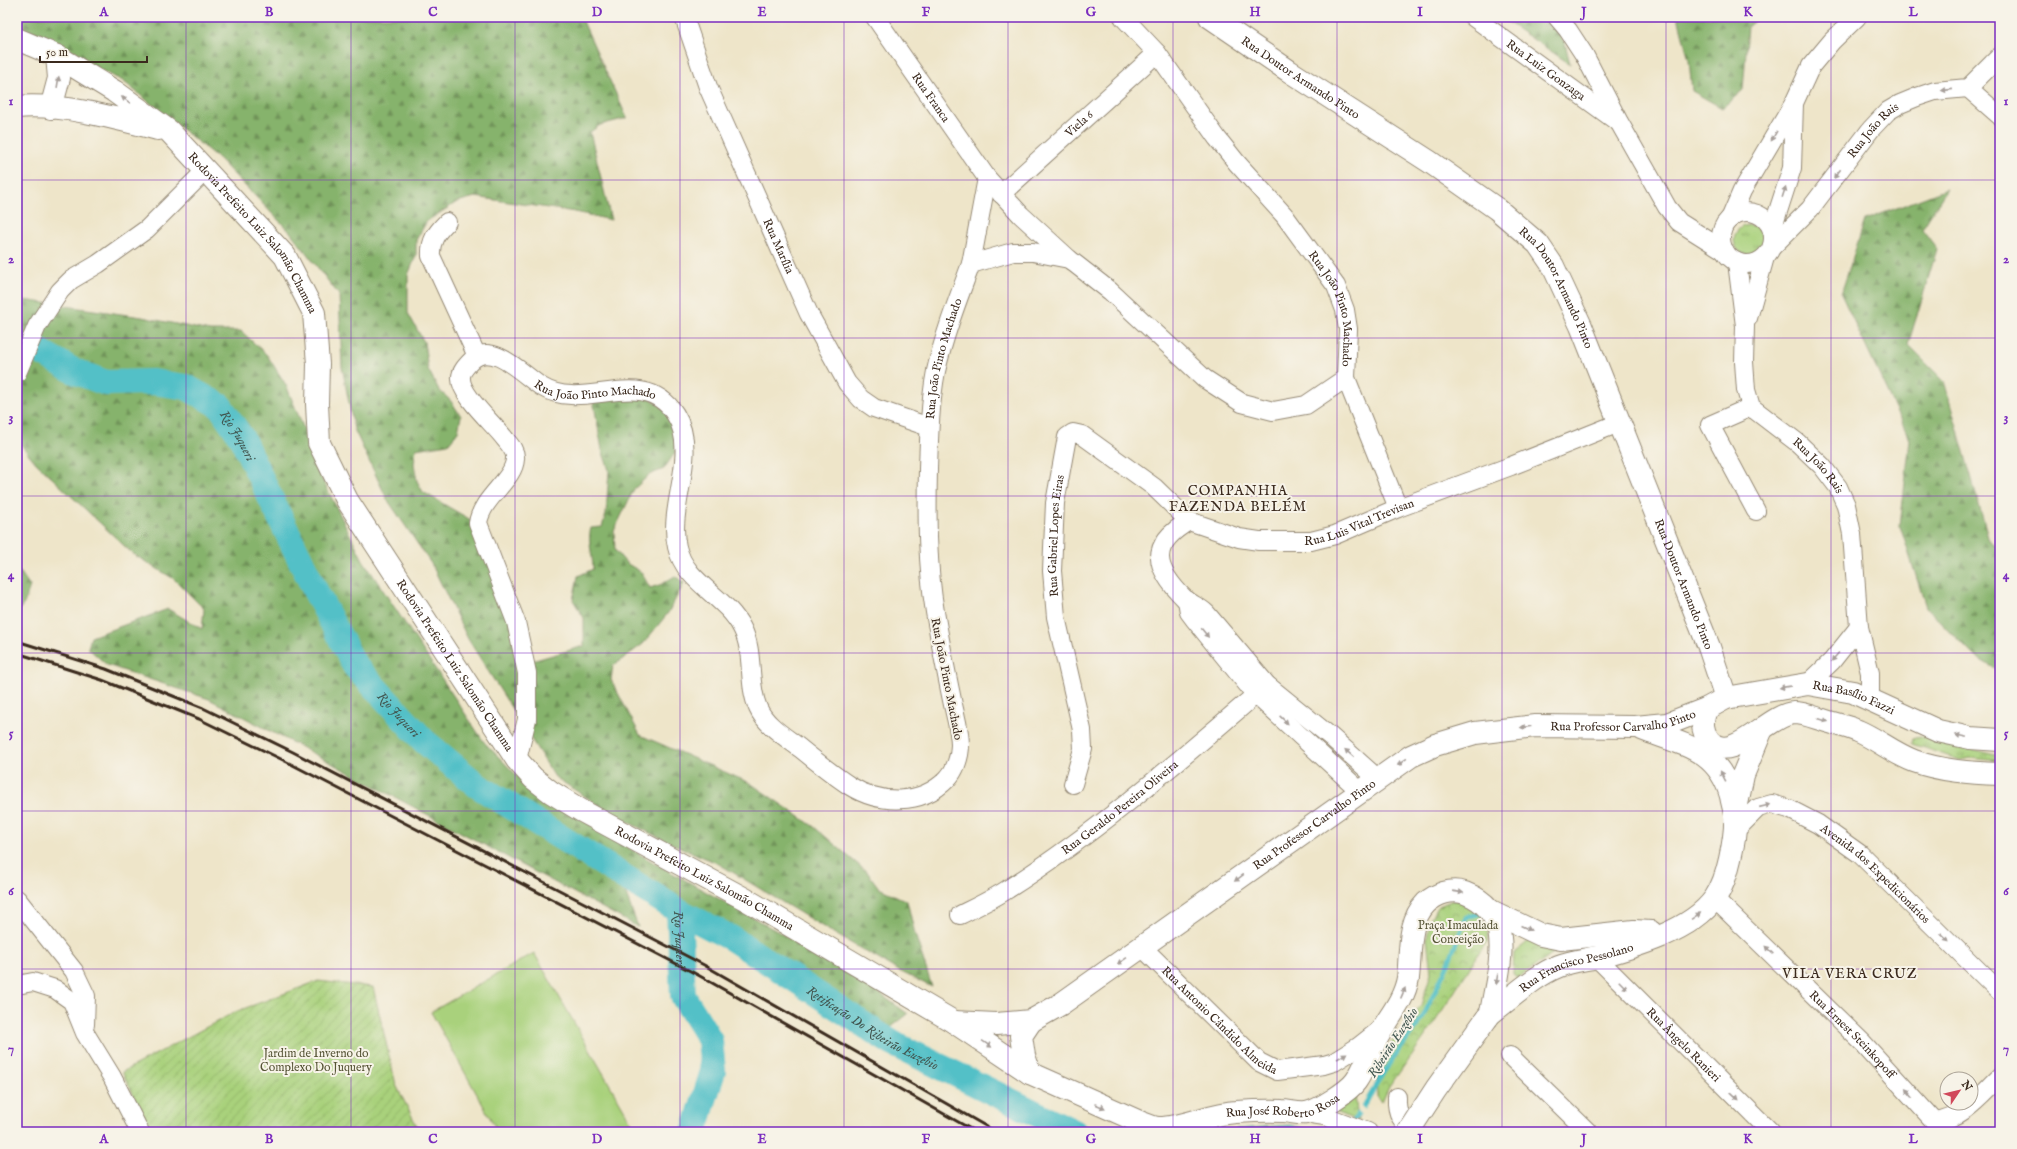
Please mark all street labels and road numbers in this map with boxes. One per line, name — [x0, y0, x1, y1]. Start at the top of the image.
street label: Rua Doutor Armando Pinto — [1238, 34, 1363, 123]
street label: Rua Luiz Gonzaga — [1503, 37, 1589, 104]
street label: Rua Franca — [908, 70, 953, 126]
street label: Rua João Rais — [1845, 99, 1902, 161]
street label: Viela 6 — [1061, 107, 1097, 141]
street label: Rodovia Prefeito Luiz Salomão Chamma — [185, 149, 320, 317]
street label: Rua Marília — [759, 216, 797, 277]
street label: Rua Doutor Armando Pinto — [1516, 224, 1596, 351]
street label: Rua João Pinto Machado — [1305, 248, 1355, 367]
street label: Rua João Pinto Machado — [923, 296, 966, 420]
street label: Rua João Pinto Machado — [531, 377, 659, 403]
street label: Rua João Rais — [1789, 435, 1847, 496]
street label: Rua Gabriel Lopes Eiras — [1045, 474, 1068, 597]
street label: Rua Luis Vital Trevisan — [1304, 496, 1417, 549]
street label: Rua Doutor Armando Pinto — [1651, 517, 1716, 652]
street label: Rodovia Prefeito Luiz Salomão Chamma — [393, 577, 517, 755]
street label: Rua João Pinto Machado — [926, 617, 966, 742]
street label: Rua Basílio Fazzi — [1811, 678, 1897, 718]
street label: Rua Professor Carvalho Pinto — [1550, 706, 1699, 735]
street label: Rua Geraldo Pereira Oliveira — [1059, 757, 1182, 858]
street label: Rua Professor Carvalho Pinto — [1250, 776, 1379, 874]
street label: Avenida dos Expedicionários — [1816, 820, 1933, 927]
street label: Rodovia Prefeito Luiz Salomão Chamma — [612, 823, 797, 934]
street label: Rua Francisco Pessolano — [1516, 940, 1636, 996]
street label: Rua Antonio Cândido Almeida — [1158, 963, 1280, 1078]
street label: Rua Ernest Steinkopoff — [1806, 988, 1900, 1083]
street label: Rua Ângelo Ranieri — [1643, 1005, 1724, 1085]
street label: Rua José Roberto Rosa — [1225, 1090, 1343, 1121]

